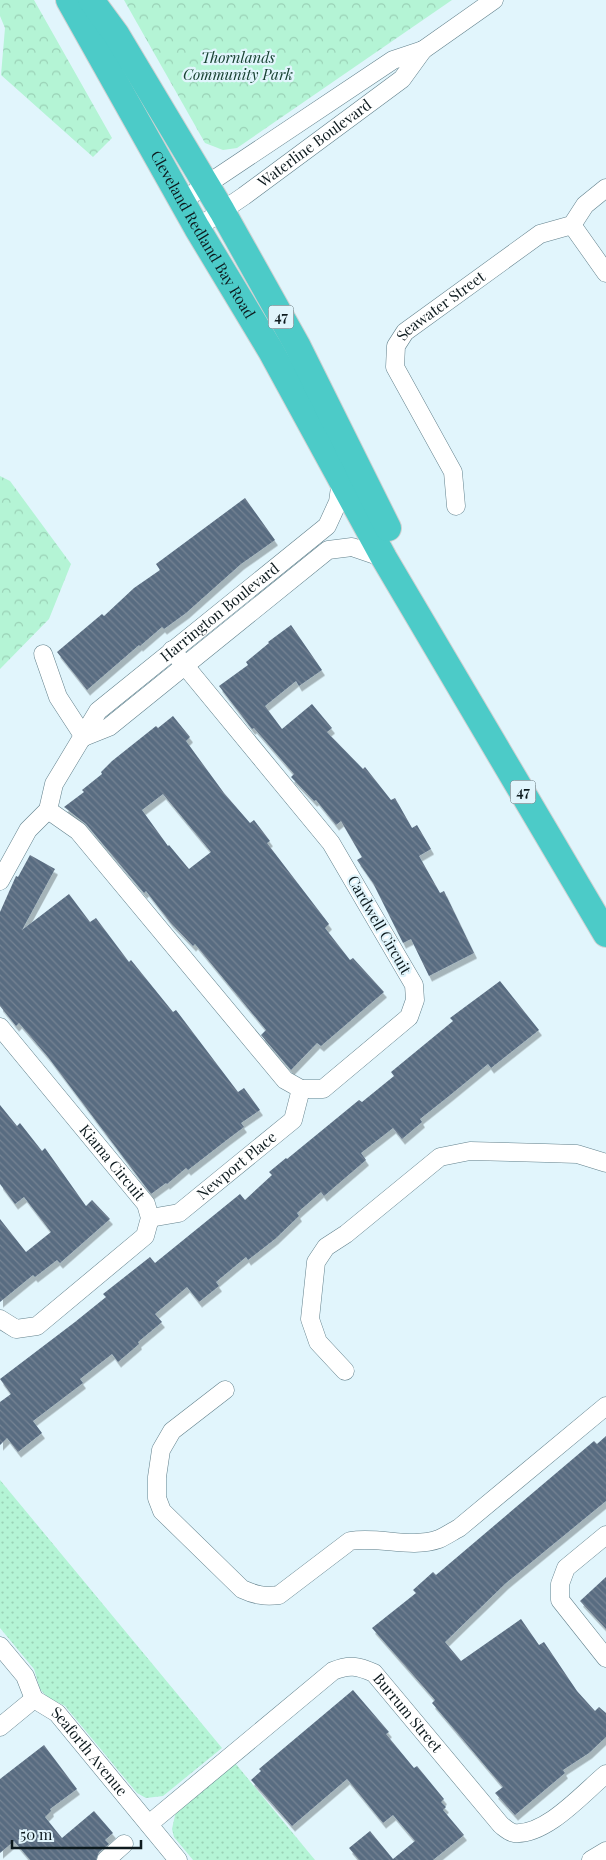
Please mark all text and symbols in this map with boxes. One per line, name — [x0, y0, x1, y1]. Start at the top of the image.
park label: Thornlands Community Park — [183, 47, 293, 84]
street label: Waterline Boulevard — [253, 94, 375, 192]
street label: Cleveland Redland Bay Road — [147, 147, 260, 322]
street label: Seawater Street — [391, 266, 489, 344]
road number: 47 — [268, 306, 294, 328]
street label: Harrington Boulevard — [156, 558, 283, 666]
road number: 47 — [510, 780, 536, 804]
street label: Cardwell Circuit — [343, 871, 417, 978]
street label: Kiama Circuit — [75, 1120, 150, 1205]
street label: Newport Place — [192, 1127, 280, 1204]
street label: Burrum Street — [369, 1668, 448, 1757]
street label: Seaforth Avenue — [48, 1701, 132, 1800]
scale bar — [12, 1818, 141, 1850]
text: 50 m — [20, 1824, 53, 1844]

